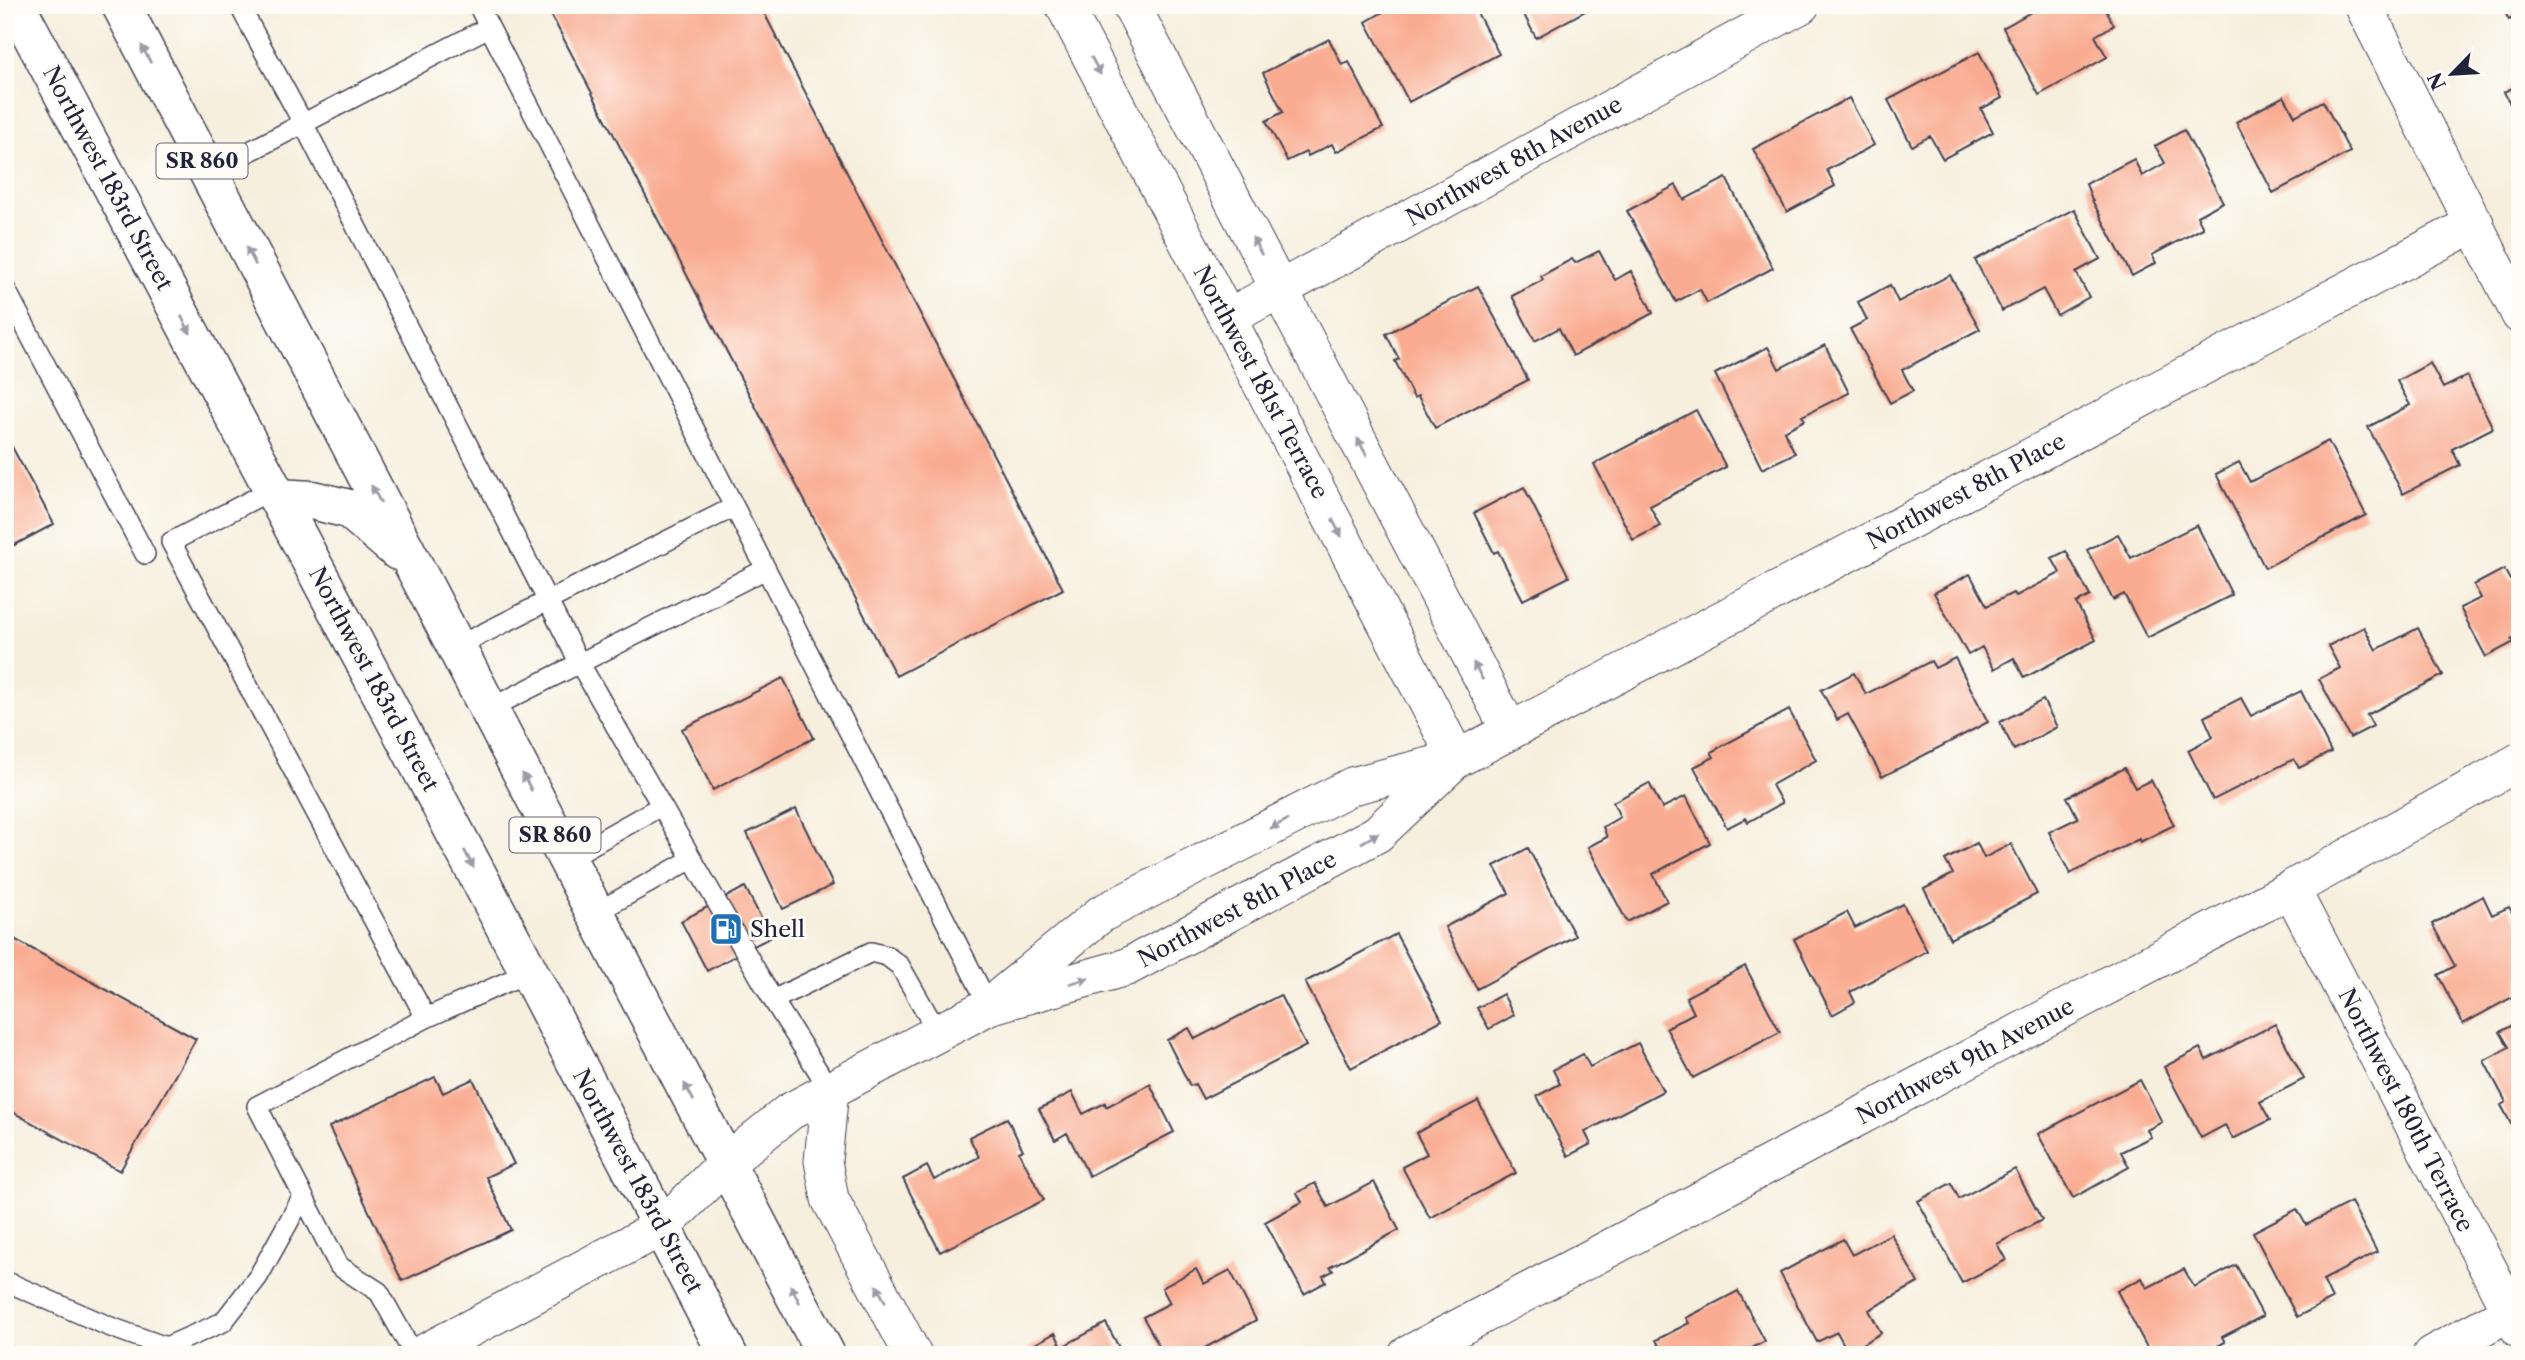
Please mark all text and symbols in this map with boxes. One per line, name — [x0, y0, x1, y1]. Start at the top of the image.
north arrow — [2416, 38, 2486, 108]
one-way arrow — [140, 44, 152, 64]
one-way arrow — [1090, 56, 1102, 76]
street label: Northwest 183rd Street — [37, 61, 179, 295]
text: N — [2423, 69, 2451, 93]
street label: Northwest 8th Avenue — [1401, 90, 1627, 232]
road number: SR 860 — [156, 144, 248, 178]
one-way arrow — [1251, 235, 1263, 255]
one-way arrow — [246, 245, 258, 265]
street label: Northwest 181st Terrace — [1188, 260, 1334, 504]
one-way arrow — [180, 315, 192, 335]
street label: Northwest 8th Place — [1862, 427, 2070, 555]
one-way arrow — [1356, 437, 1368, 457]
one-way arrow — [371, 484, 382, 504]
one-way arrow — [1331, 518, 1343, 538]
street label: Northwest 183rd Street — [303, 562, 445, 796]
one-way arrow — [1473, 661, 1484, 681]
one-way arrow — [522, 772, 534, 792]
road number: SR 860 — [510, 818, 600, 852]
one-way arrow — [1269, 818, 1289, 829]
one-way arrow — [1360, 831, 1379, 844]
street label: Northwest 8th Place — [1133, 845, 1341, 973]
one-way arrow — [463, 849, 475, 869]
fuel station icon: Shell — [707, 910, 745, 948]
place label: Shell — [750, 915, 805, 943]
one-way arrow — [1068, 975, 1090, 986]
street label: Northwest 180th Terrace — [2332, 983, 2480, 1237]
street label: Northwest 9th Avenue — [1851, 992, 2079, 1130]
street label: Northwest 183rd Street — [567, 1064, 709, 1298]
one-way arrow — [684, 1082, 696, 1102]
one-way arrow — [789, 1284, 800, 1304]
one-way arrow — [875, 1284, 887, 1304]

